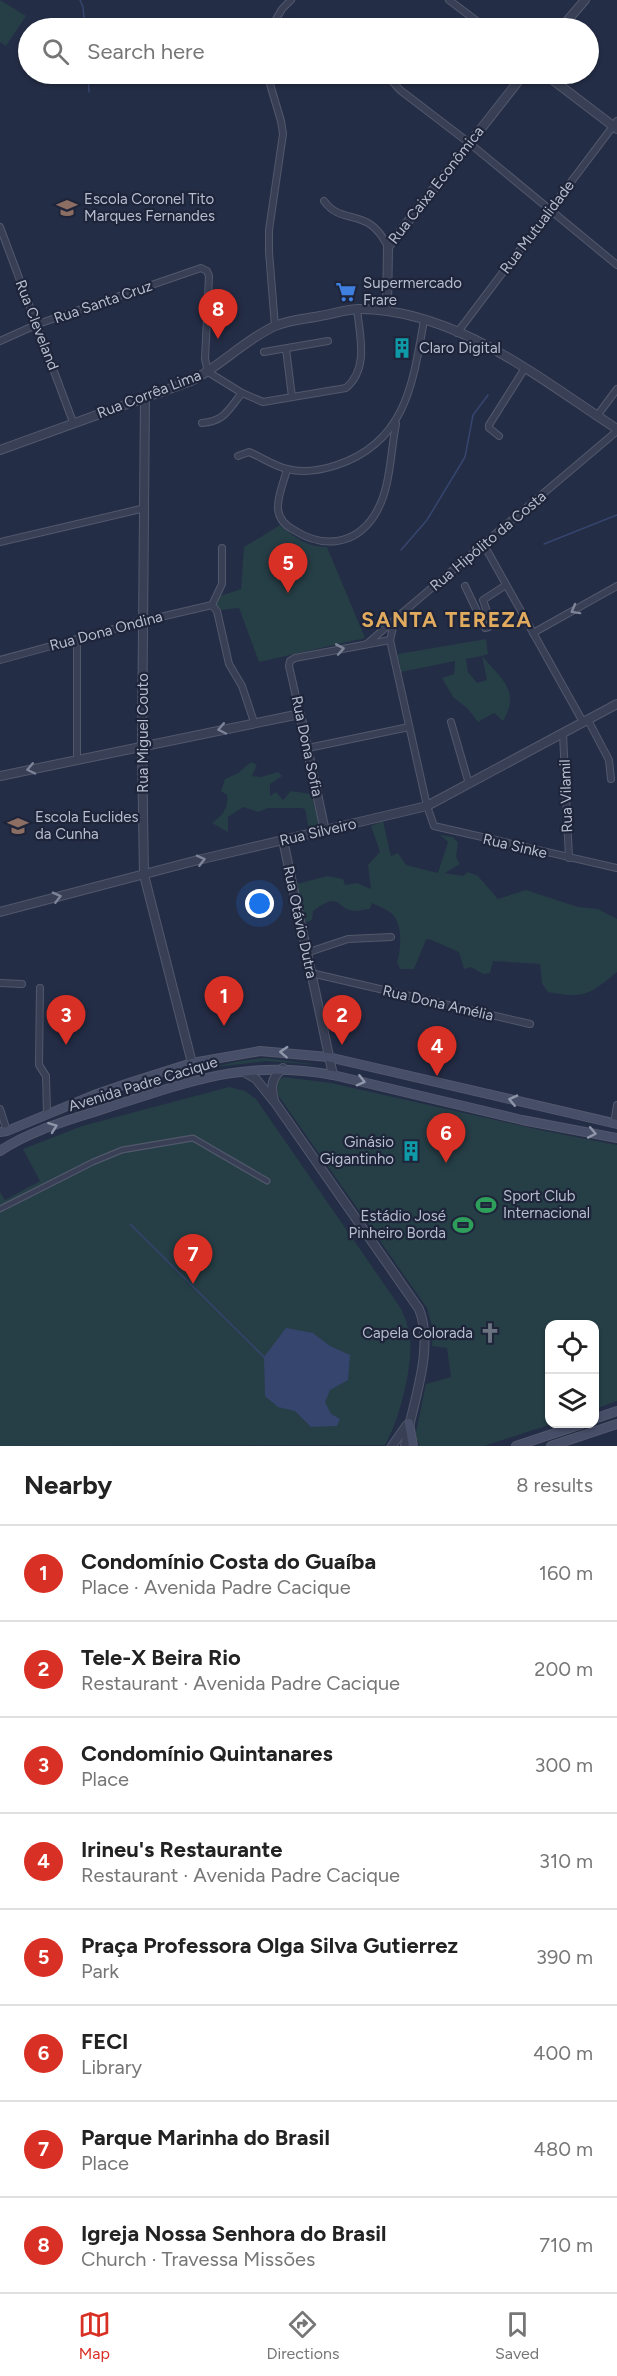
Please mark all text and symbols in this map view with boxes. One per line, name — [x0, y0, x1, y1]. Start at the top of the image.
search box — [18, 18, 599, 84]
icon: search — [39, 35, 72, 68]
text: Search here — [87, 38, 205, 65]
street label: Rua Caixa Econômica — [385, 123, 487, 247]
street label: Rua Mutualidade — [496, 177, 578, 277]
place label: Escola Coronel Tito Marques Fernandes — [84, 190, 215, 225]
school or university icon: Escola Coronel Tito Marques Fernandes — [55, 196, 79, 220]
place label: Supermercado Frare — [363, 274, 462, 309]
street label: Rua Cleveland — [12, 277, 62, 373]
street label: Rua Santa Cruz — [51, 277, 155, 327]
supermarket icon: Supermercado Frare — [334, 280, 358, 304]
pin: 8 — [198, 290, 238, 339]
building icon: Claro Digital — [390, 336, 414, 360]
place label: Claro Digital — [419, 339, 501, 357]
street label: Rua Corrêa Lima — [94, 366, 204, 422]
street label: Rua Hipólito da Costa — [426, 487, 550, 595]
pin: 5 — [268, 544, 308, 593]
one-way arrow — [571, 602, 581, 614]
street label: Rua Dona Ondina — [48, 607, 164, 655]
district label: SANTA TEREZA — [361, 607, 533, 632]
one-way arrow — [335, 644, 345, 656]
street label: Rua Miguel Couto — [134, 673, 152, 793]
street label: Rua Dona Sofia — [288, 694, 326, 798]
one-way arrow — [217, 722, 227, 735]
street label: Rua Vilamil — [556, 759, 576, 833]
one-way arrow — [27, 762, 37, 775]
place label: Escola Euclides da Cunha — [35, 808, 138, 843]
school or university icon: Escola Euclides da Cunha — [6, 814, 30, 838]
street label: Rua Silveiro — [278, 814, 358, 850]
street label: Rua Sinke — [481, 830, 549, 862]
one-way arrow — [196, 854, 206, 867]
street label: Rua Otávio Dutra — [279, 864, 321, 980]
your location — [245, 889, 274, 918]
one-way arrow — [51, 892, 61, 905]
pin: 1 — [204, 976, 244, 1026]
street label: Rua Dona Amélia — [381, 981, 495, 1025]
pin: 3 — [46, 996, 86, 1045]
pin: 2 — [322, 996, 362, 1045]
pin: 4 — [418, 1026, 456, 1076]
one-way arrow — [279, 1046, 288, 1059]
street label: Avenida Padre Cacique — [66, 1053, 220, 1115]
one-way arrow — [356, 1074, 366, 1087]
one-way arrow — [508, 1094, 518, 1107]
pin: 6 — [426, 1114, 466, 1163]
one-way arrow — [47, 1121, 58, 1134]
one-way arrow — [587, 1126, 597, 1139]
place label: Ginásio Gigantinho — [320, 1133, 394, 1168]
building icon: Ginásio Gigantinho — [399, 1139, 423, 1163]
place label: Sport Club Internacional — [503, 1187, 590, 1222]
sports icon: Sport Club Internacional — [474, 1193, 498, 1217]
place label: Estádio José Pinheiro Borda — [349, 1207, 446, 1242]
sports icon: Estádio José Pinheiro Borda — [451, 1213, 475, 1237]
pin: 7 — [174, 1234, 212, 1284]
map controls — [545, 1320, 599, 1428]
button: locate — [545, 1320, 599, 1374]
church icon: Capela Colorada — [478, 1321, 502, 1345]
place label: Capela Colorada — [362, 1324, 473, 1342]
button: layers — [545, 1374, 599, 1428]
text: Nearby — [24, 1469, 112, 1501]
text: 8 results — [516, 1473, 593, 1497]
text: Condomínio Costa do Guaíba — [81, 1548, 376, 1575]
text: 1 — [39, 1561, 48, 1585]
text: 160 m — [539, 1561, 593, 1585]
text: Place · Avenida Padre Cacique — [81, 1575, 351, 1599]
text: Tele-X Beira Rio — [81, 1644, 241, 1671]
text: 2 — [38, 1657, 49, 1681]
text: 200 m — [534, 1657, 593, 1681]
text: Restaurant · Avenida Padre Cacique — [81, 1671, 400, 1695]
text: Condomínio Quintanares — [81, 1740, 333, 1767]
text: 3 — [38, 1753, 49, 1777]
text: 300 m — [535, 1753, 593, 1777]
text: Place — [81, 1767, 129, 1791]
text: Irineu's Restaurante — [81, 1836, 282, 1863]
text: 4 — [37, 1849, 50, 1873]
text: 310 m — [539, 1849, 593, 1873]
text: Restaurant · Avenida Padre Cacique — [81, 1863, 400, 1887]
text: Praça Professora Olga Silva Gutierrez — [81, 1932, 458, 1959]
text: 5 — [38, 1945, 49, 1969]
text: 390 m — [536, 1945, 593, 1969]
text: Park — [81, 1959, 119, 1983]
text: FECI — [81, 2028, 128, 2055]
text: 6 — [38, 2041, 49, 2065]
text: 400 m — [533, 2041, 593, 2065]
text: Library — [81, 2055, 142, 2079]
text: Parque Marinha do Brasil — [81, 2124, 330, 2151]
text: 7 — [38, 2137, 49, 2161]
text: 480 m — [534, 2137, 593, 2161]
text: Place — [81, 2151, 129, 2175]
text: Igreja Nossa Senhora do Brasil — [81, 2220, 386, 2247]
text: 8 — [37, 2233, 50, 2257]
text: 710 m — [539, 2233, 593, 2257]
text: Church · Travessa Missões — [81, 2247, 315, 2271]
tab: Map — [78, 2308, 111, 2363]
tab: Directions — [266, 2308, 339, 2363]
tab: Saved — [495, 2308, 539, 2363]

